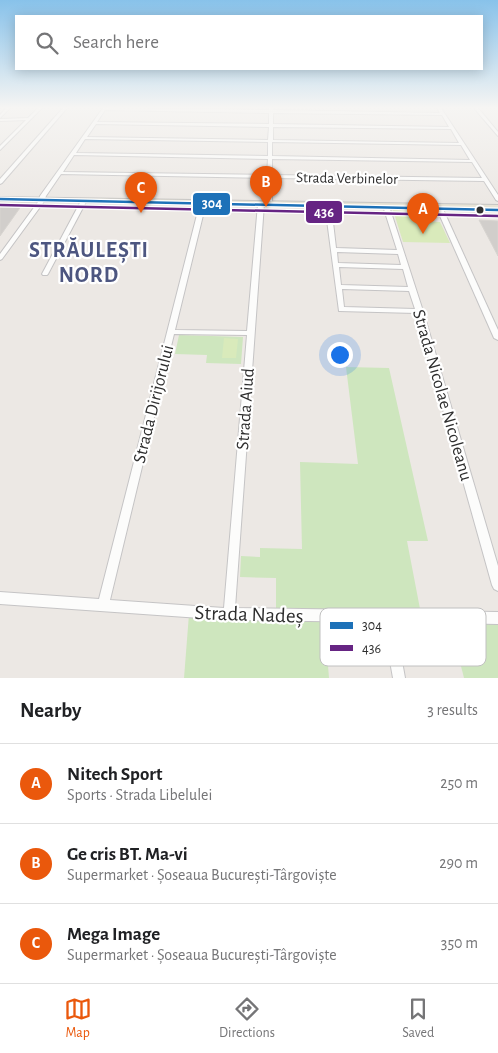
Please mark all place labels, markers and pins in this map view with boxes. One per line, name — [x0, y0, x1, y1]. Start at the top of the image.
pin: B — [250, 166, 282, 207]
pin: C — [125, 172, 157, 213]
pin: A — [407, 193, 439, 234]
unlabelled marker — [475, 205, 485, 215]

